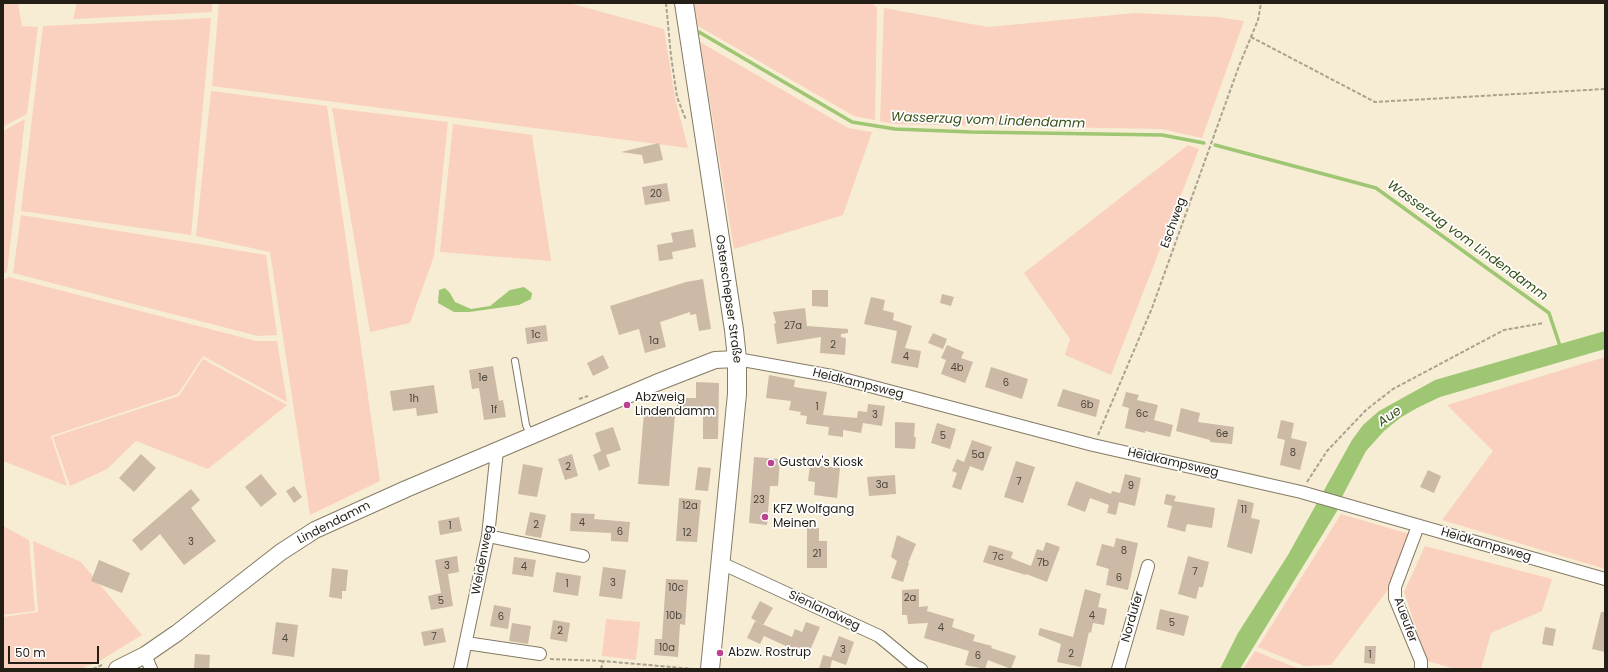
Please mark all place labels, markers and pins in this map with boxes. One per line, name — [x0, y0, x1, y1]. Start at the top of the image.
place label: Abzweig Lindendamm — [635, 391, 715, 419]
marker: Abzweig Lindendamm — [622, 400, 632, 410]
place label: Gustav's Kiosk — [779, 456, 863, 470]
marker: Gustav's Kiosk — [766, 458, 776, 468]
place label: KFZ Wolfgang Meinen — [773, 503, 854, 531]
marker: KFZ Wolfgang Meinen — [760, 512, 770, 522]
place label: Abzw. Rostrup — [728, 646, 811, 660]
marker: Abzw. Rostrup — [715, 648, 725, 658]

